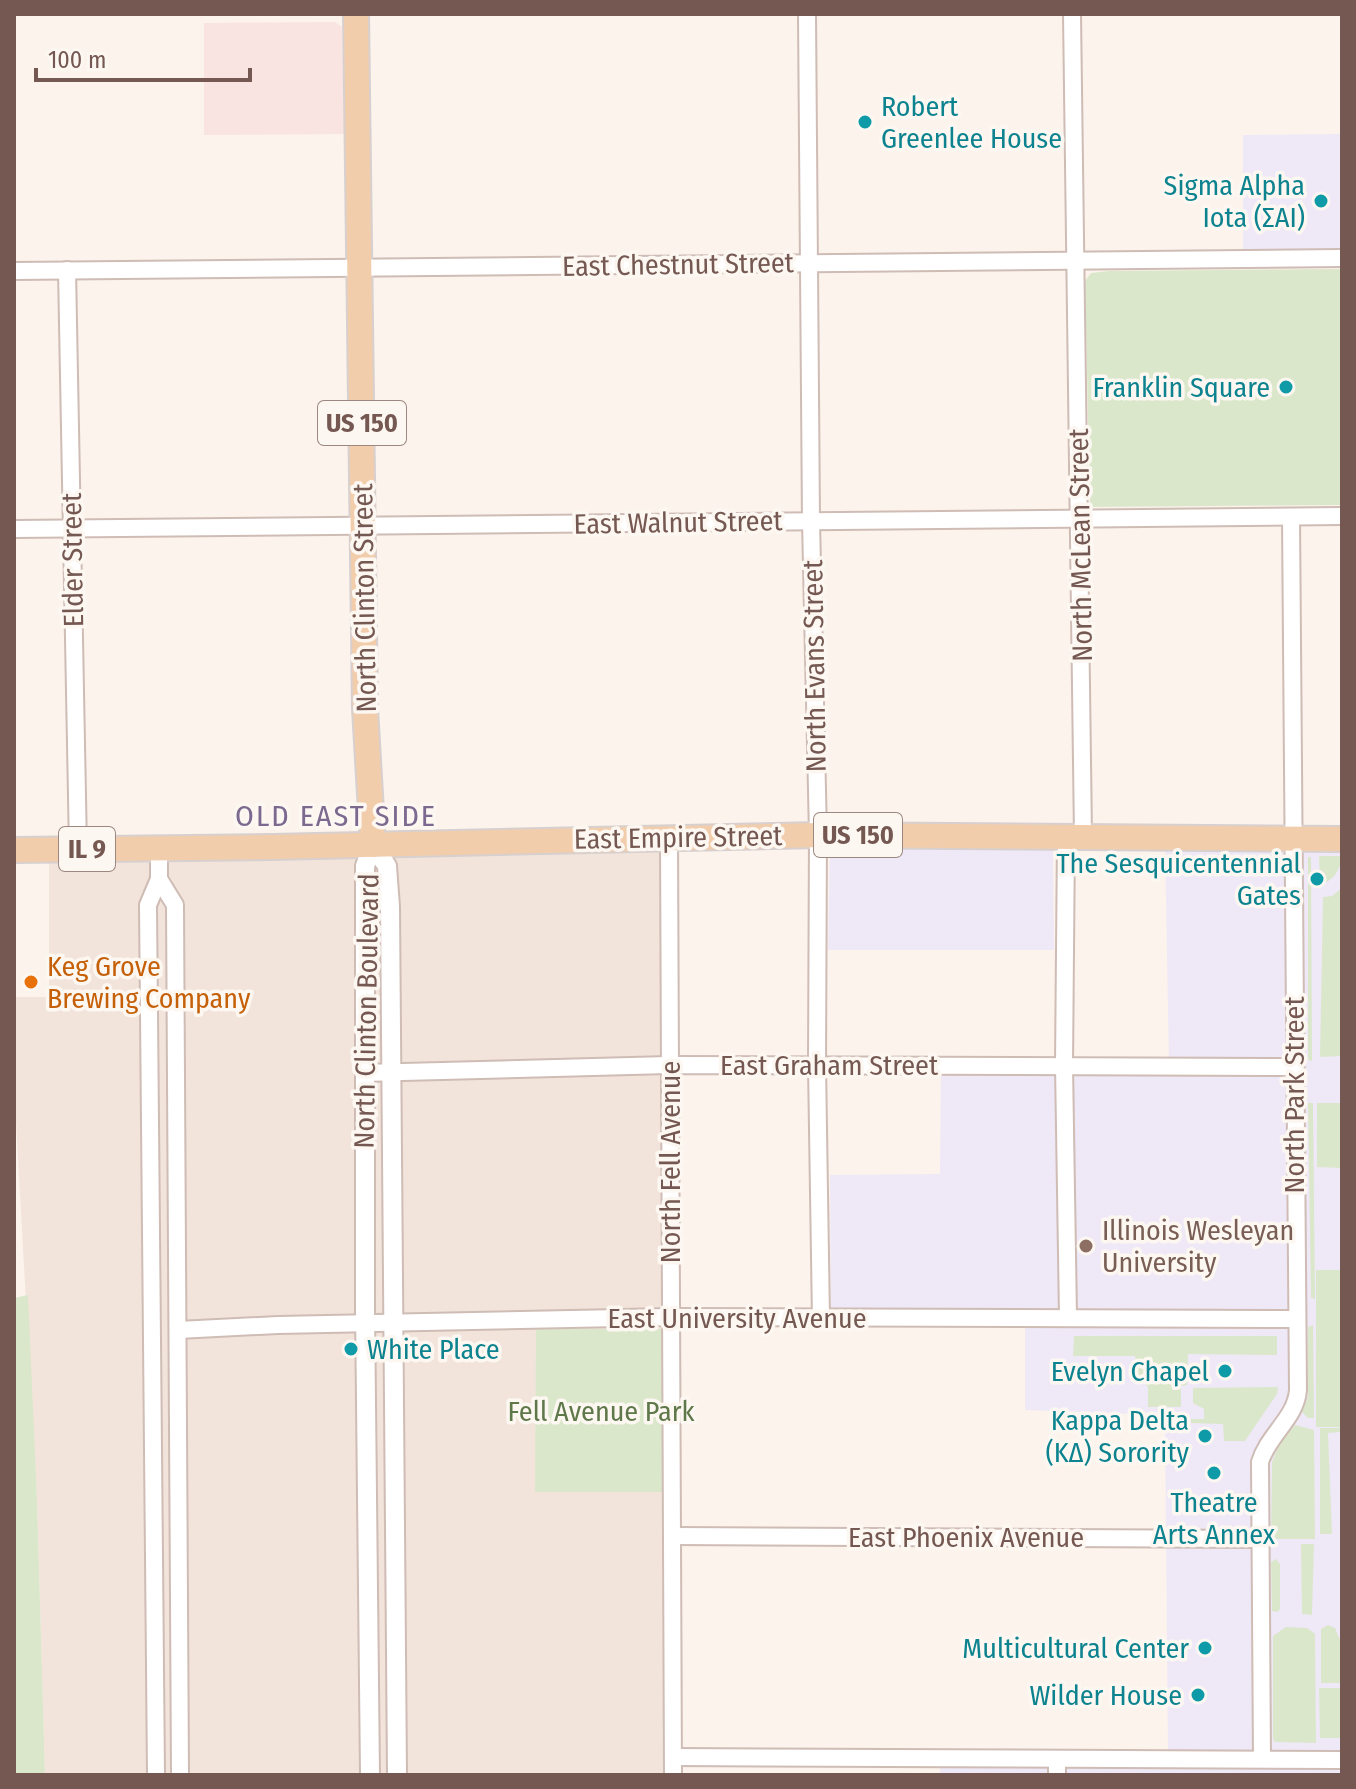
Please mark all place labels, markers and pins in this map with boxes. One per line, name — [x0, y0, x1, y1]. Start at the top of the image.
place label: Robert Greenlee House — [881, 90, 1062, 155]
marker: Robert Greenlee House — [856, 113, 874, 131]
place label: Sigma Alpha Iota (ΣΑΙ) — [1164, 169, 1305, 234]
marker: Sigma Alpha Iota (ΣΑΙ) — [1312, 192, 1330, 210]
place label: Franklin Square — [1092, 371, 1270, 404]
marker: Franklin Square — [1277, 378, 1295, 396]
place label: The Sesquicentennial Gates — [1056, 847, 1301, 912]
marker: The Sesquicentennial Gates — [1308, 870, 1326, 888]
place label: Keg Grove Brewing Company — [47, 950, 251, 1015]
marker: Keg Grove Brewing Company — [22, 973, 40, 991]
place label: Illinois Wesleyan University — [1102, 1214, 1294, 1279]
marker: Illinois Wesleyan University — [1077, 1237, 1095, 1255]
place label: White Place — [367, 1333, 500, 1366]
marker: White Place — [342, 1340, 360, 1358]
place label: Evelyn Chapel — [1051, 1355, 1209, 1388]
marker: Evelyn Chapel — [1216, 1362, 1234, 1380]
place label: Kappa Delta (ΚΔ) Sorority — [1045, 1404, 1189, 1469]
marker: Kappa Delta (ΚΔ) Sorority — [1196, 1427, 1214, 1445]
marker: Theatre Arts Annex — [1205, 1464, 1223, 1482]
place label: Theatre Arts Annex — [1153, 1486, 1276, 1551]
place label: Multicultural Center — [962, 1632, 1189, 1665]
marker: Multicultural Center — [1196, 1639, 1214, 1657]
place label: Wilder House — [1029, 1679, 1182, 1712]
marker: Wilder House — [1189, 1686, 1207, 1704]

